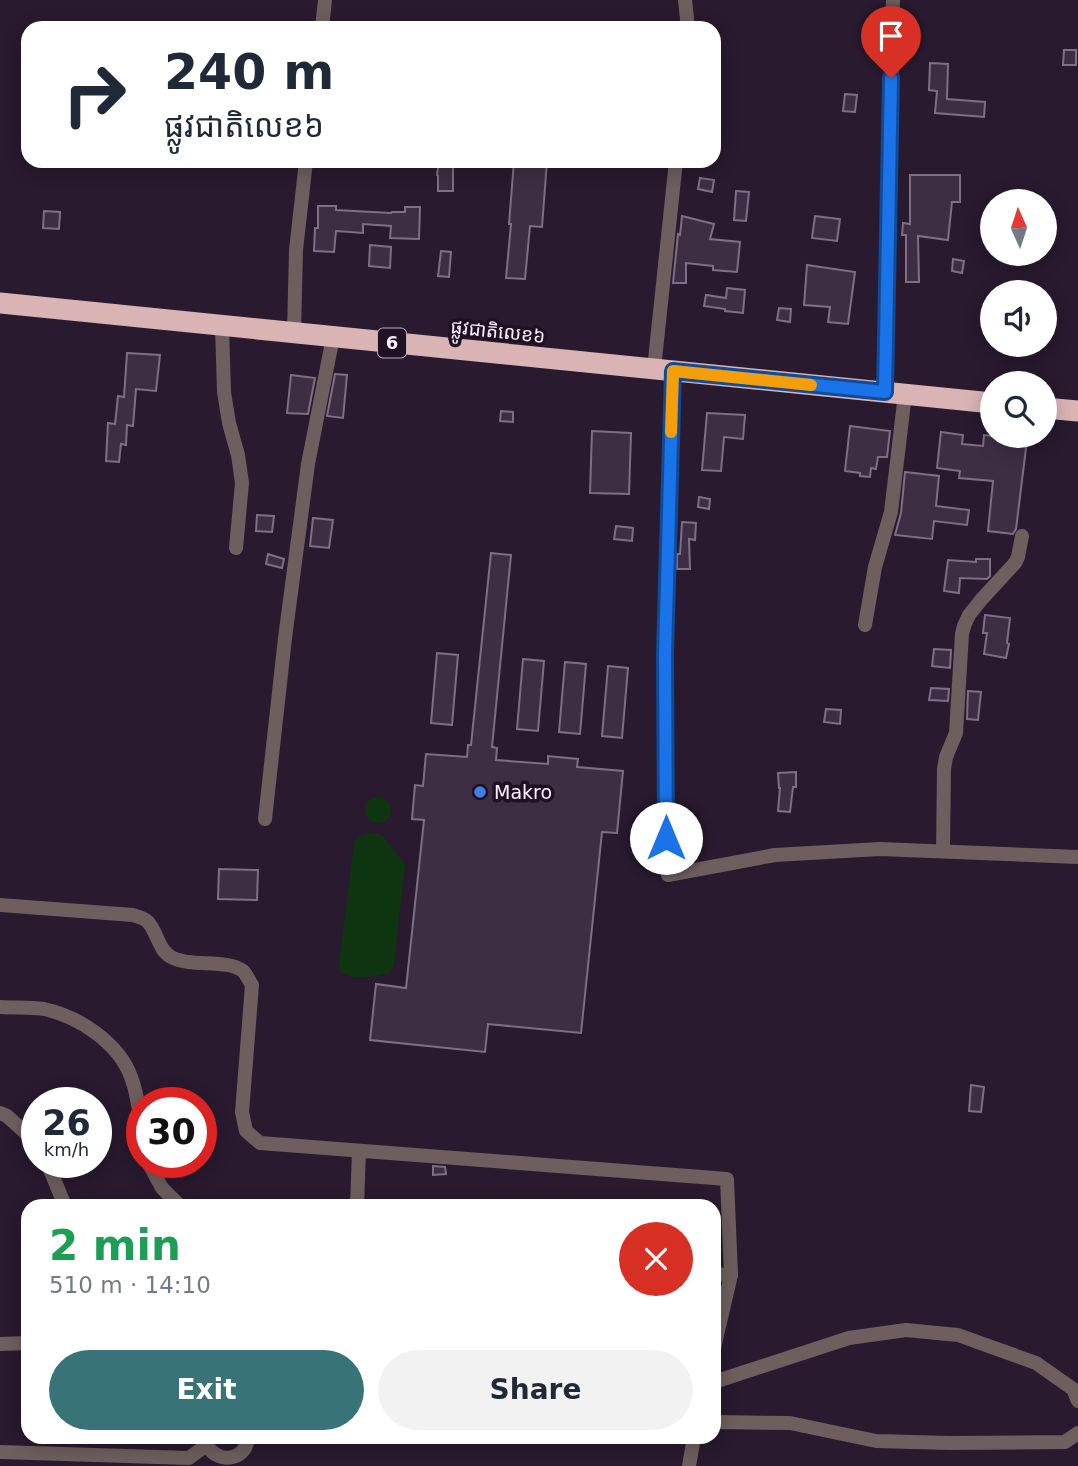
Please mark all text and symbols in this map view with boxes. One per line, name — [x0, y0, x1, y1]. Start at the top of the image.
pin — [861, 6, 921, 78]
icon: arrive — [872, 17, 910, 55]
text: 240 m — [164, 44, 334, 101]
icon: right — [49, 49, 140, 140]
text: ផ្លូវជាតិលេខ៦ — [164, 107, 324, 145]
north arrow — [980, 189, 1057, 266]
map controls — [980, 189, 1057, 448]
button: sound — [980, 280, 1057, 357]
street label: ផ្លូវជាតិលេខ៦ — [449, 315, 546, 353]
road number: 6 — [378, 328, 406, 358]
button: search — [980, 371, 1057, 448]
place label: Makro — [494, 781, 552, 803]
marker: Makro — [472, 784, 488, 800]
position arrow — [629, 801, 703, 875]
speed limit sign: 30 — [126, 1087, 217, 1178]
text: 26 — [42, 1103, 91, 1143]
text: km/h — [44, 1139, 89, 1160]
text: 2 min — [49, 1221, 181, 1270]
button: close — [619, 1222, 693, 1296]
text: 510 m · 14:10 — [49, 1272, 211, 1298]
button: Exit — [49, 1350, 364, 1430]
button: Share — [378, 1350, 693, 1430]

